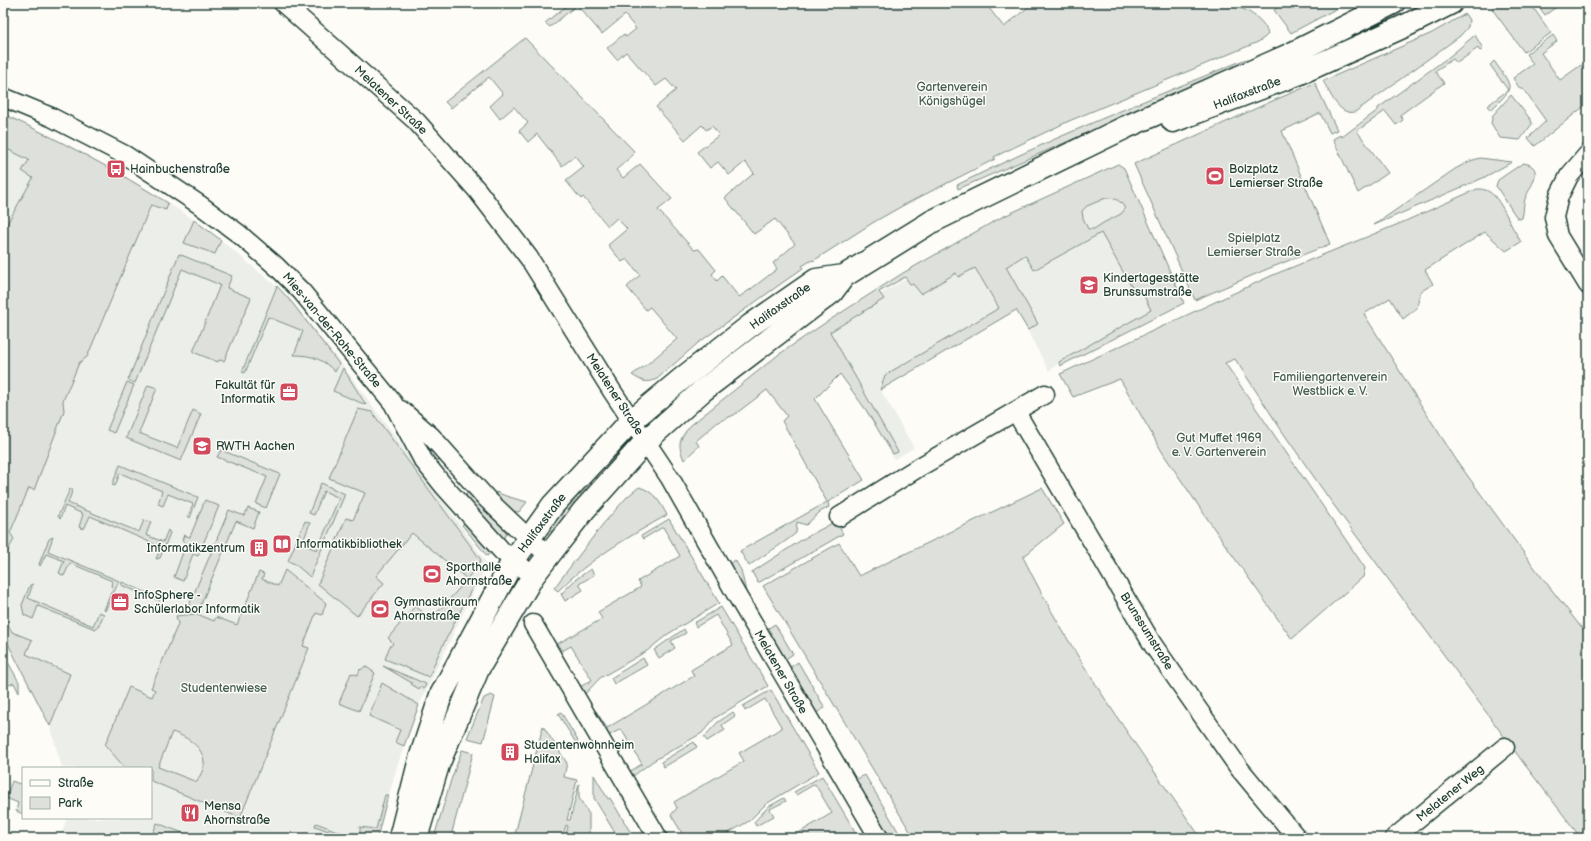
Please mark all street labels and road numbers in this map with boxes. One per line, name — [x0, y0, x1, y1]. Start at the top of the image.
street label: Melatener Straße — [351, 63, 430, 138]
street label: Halifaxstraße — [1211, 74, 1283, 113]
street label: Mies-van-der-Rohe-Straße — [279, 270, 384, 391]
street label: Halifaxstraße — [747, 280, 814, 333]
street label: Melatener Straße — [583, 351, 647, 438]
street label: Halifaxstraße — [515, 490, 570, 556]
street label: Brunssumstraße — [1117, 590, 1176, 673]
street label: Melatener Straße — [751, 628, 811, 717]
street label: Melatener Weg — [1414, 762, 1487, 825]

